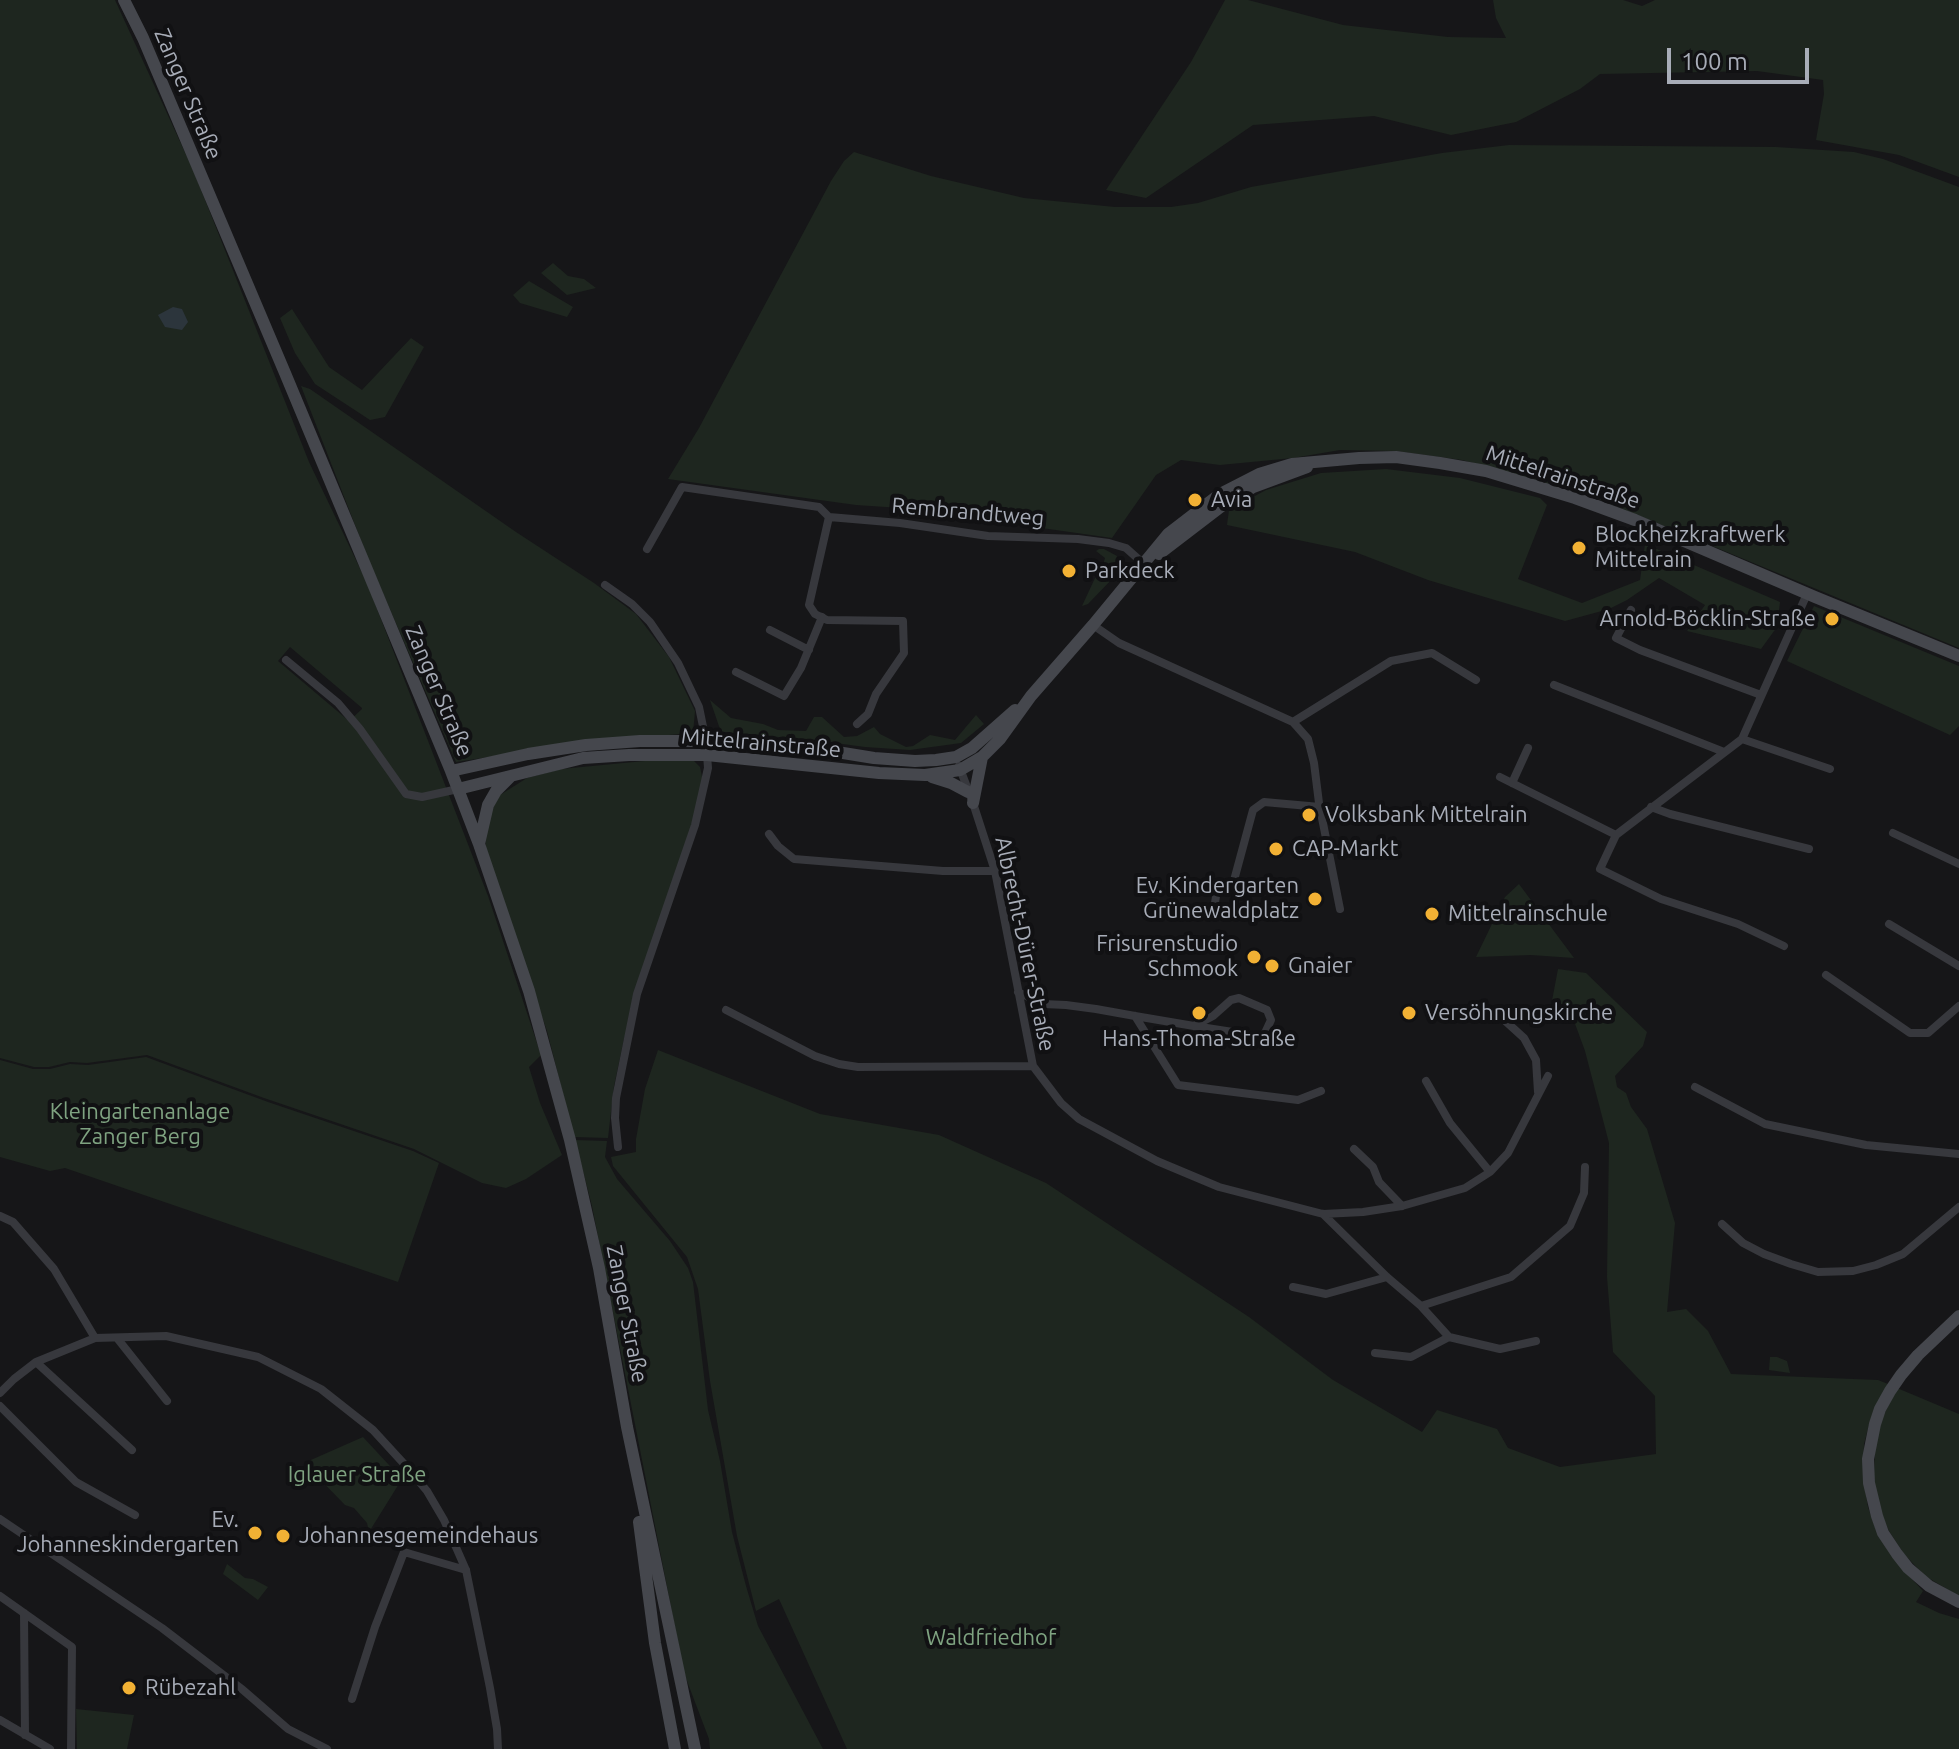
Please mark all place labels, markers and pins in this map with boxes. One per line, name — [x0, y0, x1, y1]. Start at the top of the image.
place label: Avia — [1211, 487, 1252, 513]
marker: Avia — [1186, 491, 1204, 509]
place label: Blockheizkraftwerk Mittelrain — [1595, 522, 1786, 574]
marker: Blockheizkraftwerk Mittelrain — [1570, 539, 1588, 557]
place label: Parkdeck — [1085, 558, 1175, 584]
marker: Parkdeck — [1060, 562, 1078, 580]
place label: Arnold-Böcklin-Straße — [1600, 606, 1816, 632]
marker: Arnold-Böcklin-Straße — [1823, 610, 1841, 628]
place label: Volksbank Mittelrain — [1325, 802, 1528, 828]
marker: Volksbank Mittelrain — [1300, 806, 1318, 824]
place label: CAP-Markt — [1292, 836, 1398, 862]
marker: CAP-Markt — [1267, 840, 1285, 858]
place label: Ev. Kindergarten Grünewaldplatz — [1136, 873, 1299, 924]
marker: Ev. Kindergarten Grünewaldplatz — [1306, 890, 1324, 908]
place label: Mittelrainschule — [1448, 901, 1608, 927]
marker: Mittelrainschule — [1423, 905, 1441, 923]
place label: Frisurenstudio Schmook — [1096, 931, 1238, 982]
marker: Frisurenstudio Schmook — [1245, 948, 1263, 966]
place label: Gnaier — [1288, 953, 1352, 979]
marker: Gnaier — [1263, 957, 1281, 975]
place label: Versöhnungskirche — [1425, 1000, 1613, 1026]
marker: Hans-Thoma-Straße — [1190, 1004, 1208, 1022]
marker: Versöhnungskirche — [1400, 1004, 1418, 1022]
place label: Hans-Thoma-Straße — [1102, 1026, 1296, 1052]
place label: Ev. Johanneskindergarten — [17, 1507, 239, 1558]
place label: Johannesgemeindehaus — [299, 1523, 538, 1549]
marker: Ev. Johanneskindergarten — [246, 1524, 264, 1542]
marker: Johannesgemeindehaus — [274, 1527, 292, 1545]
place label: Rübezahl — [145, 1675, 236, 1701]
marker: Rübezahl — [120, 1679, 138, 1697]

